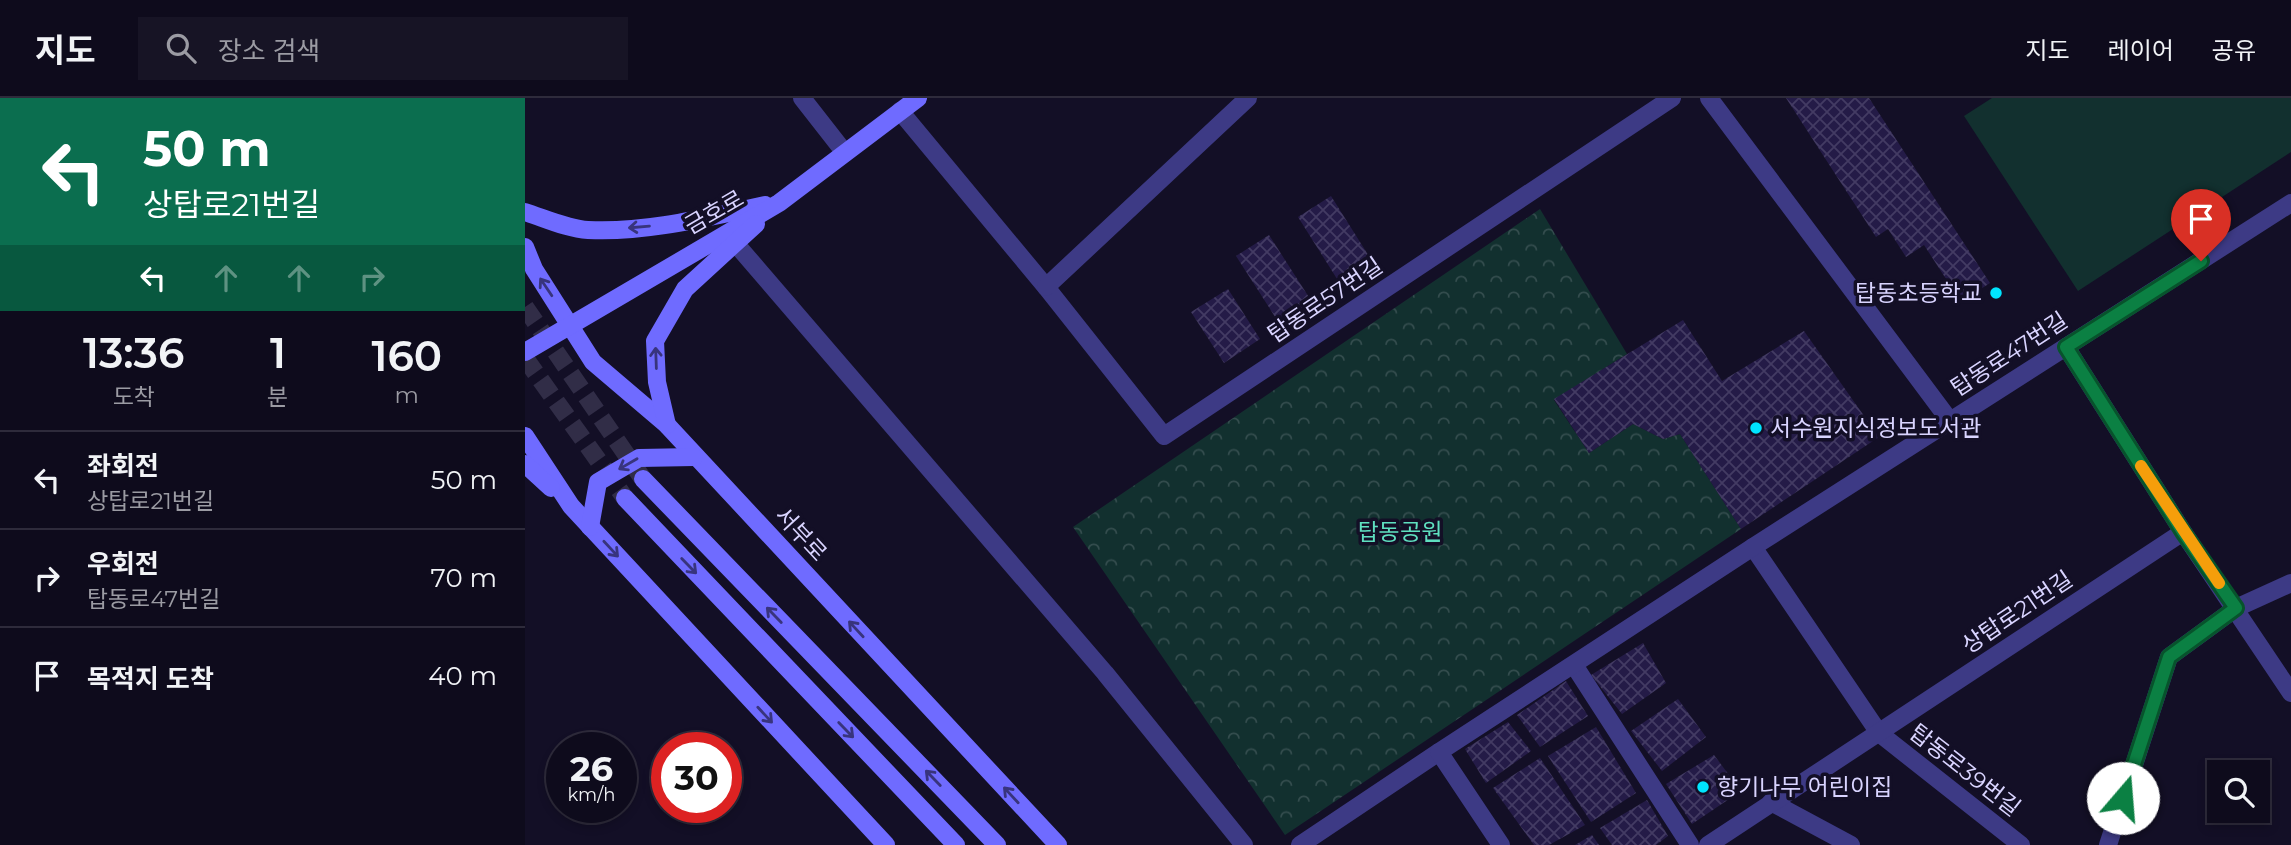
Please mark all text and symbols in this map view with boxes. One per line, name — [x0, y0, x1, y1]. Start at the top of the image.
search box — [138, 17, 628, 80]
icon: search — [162, 29, 200, 67]
text: 지도 — [35, 30, 96, 70]
text: 장소 검색 — [218, 35, 320, 67]
text: 지도 — [2025, 36, 2070, 65]
text: 레이어 — [2108, 36, 2174, 65]
text: 공유 — [2212, 36, 2256, 65]
text: 50 m — [143, 119, 271, 178]
icon: left — [28, 126, 119, 217]
street label: 금호로 — [680, 184, 748, 240]
text: 상탑로21번길 — [143, 185, 320, 224]
pin — [2171, 189, 2231, 261]
icon: arrive — [2182, 200, 2220, 238]
one-way arrow — [628, 220, 651, 233]
street label: 탑동로57번길 — [1262, 251, 1388, 349]
icon: left — [134, 259, 172, 297]
icon: ahead — [207, 259, 245, 297]
icon: ahead — [280, 259, 318, 297]
icon: right — [353, 259, 391, 297]
one-way arrow — [539, 278, 553, 297]
place label: 탑동초등학교 — [1855, 279, 1982, 307]
marker: 탑동초등학교 — [1988, 285, 2004, 301]
street label: 탑동로47번길 — [1945, 306, 2073, 402]
text: 13:36 — [83, 327, 184, 379]
text: 1 — [270, 327, 286, 379]
text: 160 — [371, 330, 442, 382]
one-way arrow — [649, 347, 662, 370]
text: m — [395, 381, 419, 409]
text: 도착 — [113, 383, 155, 411]
text: 분 — [267, 383, 289, 411]
place label: 서수원지식정보도서관 — [1770, 414, 1982, 442]
marker: 서수원지식정보도서관 — [1748, 420, 1764, 436]
text: 좌회전 — [87, 450, 159, 482]
one-way arrow — [618, 458, 638, 472]
icon: left — [28, 461, 66, 499]
text: 50 m — [431, 464, 497, 496]
text: 상탑로21번길 — [87, 487, 214, 515]
street label: 서부로 — [769, 501, 833, 567]
park label: 탑동공원 — [1358, 518, 1442, 546]
one-way arrow — [602, 540, 619, 557]
text: 우회전 — [87, 548, 159, 580]
one-way arrow — [681, 557, 698, 574]
icon: right — [28, 559, 66, 597]
text: 70 m — [431, 562, 497, 594]
street label: 상탑로21번길 — [1956, 565, 2078, 659]
text: 탑동로47번길 — [87, 585, 220, 613]
one-way arrow — [766, 607, 783, 624]
one-way arrow — [847, 621, 864, 638]
icon: arrive — [28, 657, 66, 695]
text: 40 m — [428, 660, 497, 692]
text: 목적지 도착 — [87, 663, 214, 695]
one-way arrow — [757, 706, 774, 723]
street label: 탑동로39번길 — [1904, 718, 2026, 822]
one-way arrow — [838, 721, 855, 738]
speed limit sign: 30 — [651, 732, 742, 823]
text: 26 — [570, 747, 613, 790]
map controls — [2207, 760, 2270, 823]
button: search — [2207, 760, 2270, 823]
position arrow — [2086, 761, 2160, 835]
one-way arrow — [924, 770, 941, 787]
place label: 향기나무 어린이집 — [1717, 773, 1892, 801]
marker: 향기나무 어린이집 — [1695, 779, 1711, 795]
text: km/h — [567, 784, 616, 806]
one-way arrow — [1003, 787, 1020, 804]

